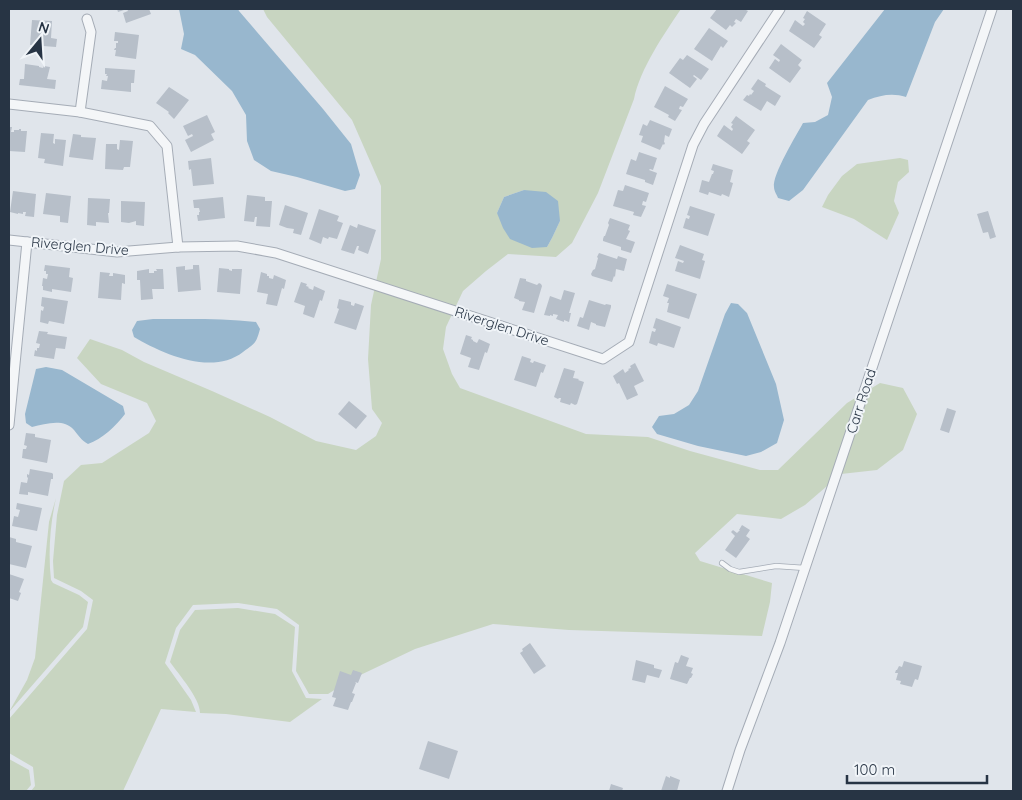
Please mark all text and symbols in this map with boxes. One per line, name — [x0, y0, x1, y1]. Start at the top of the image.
north arrow — [15, 15, 65, 65]
text: N — [36, 17, 52, 38]
street label: Riverglen Drive — [30, 233, 130, 259]
street label: Riverglen Drive — [453, 302, 552, 350]
street label: Carr Road — [842, 366, 880, 436]
scale bar — [847, 752, 987, 784]
text: 100 m — [854, 760, 895, 779]

